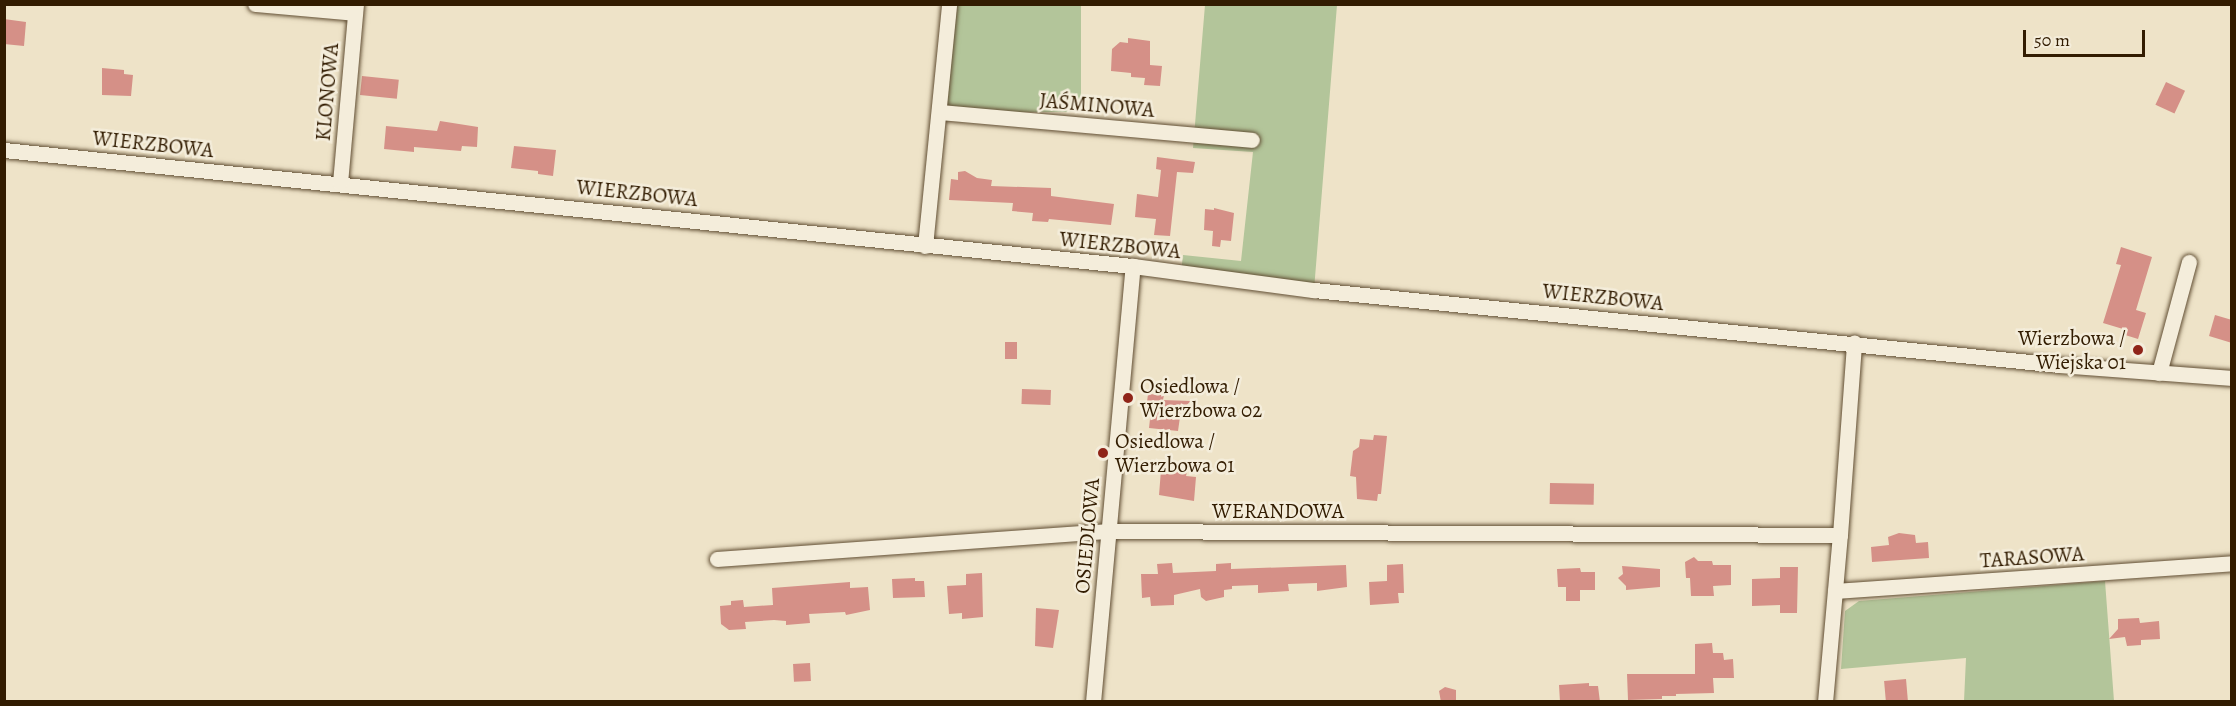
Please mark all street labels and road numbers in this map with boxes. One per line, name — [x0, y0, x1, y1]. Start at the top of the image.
street label: KLONOWA — [310, 42, 344, 142]
street label: JAŚMINOWA — [1038, 87, 1156, 123]
street label: WIERZBOWA — [91, 125, 215, 163]
street label: WIERZBOWA — [575, 174, 699, 212]
street label: WIERZBOWA — [1058, 226, 1182, 264]
street label: WIERZBOWA — [1541, 278, 1665, 316]
street label: OSIEDLOWA — [1069, 477, 1105, 595]
street label: WERANDOWA — [1212, 498, 1344, 524]
street label: TARASOWA — [1979, 541, 2085, 573]

